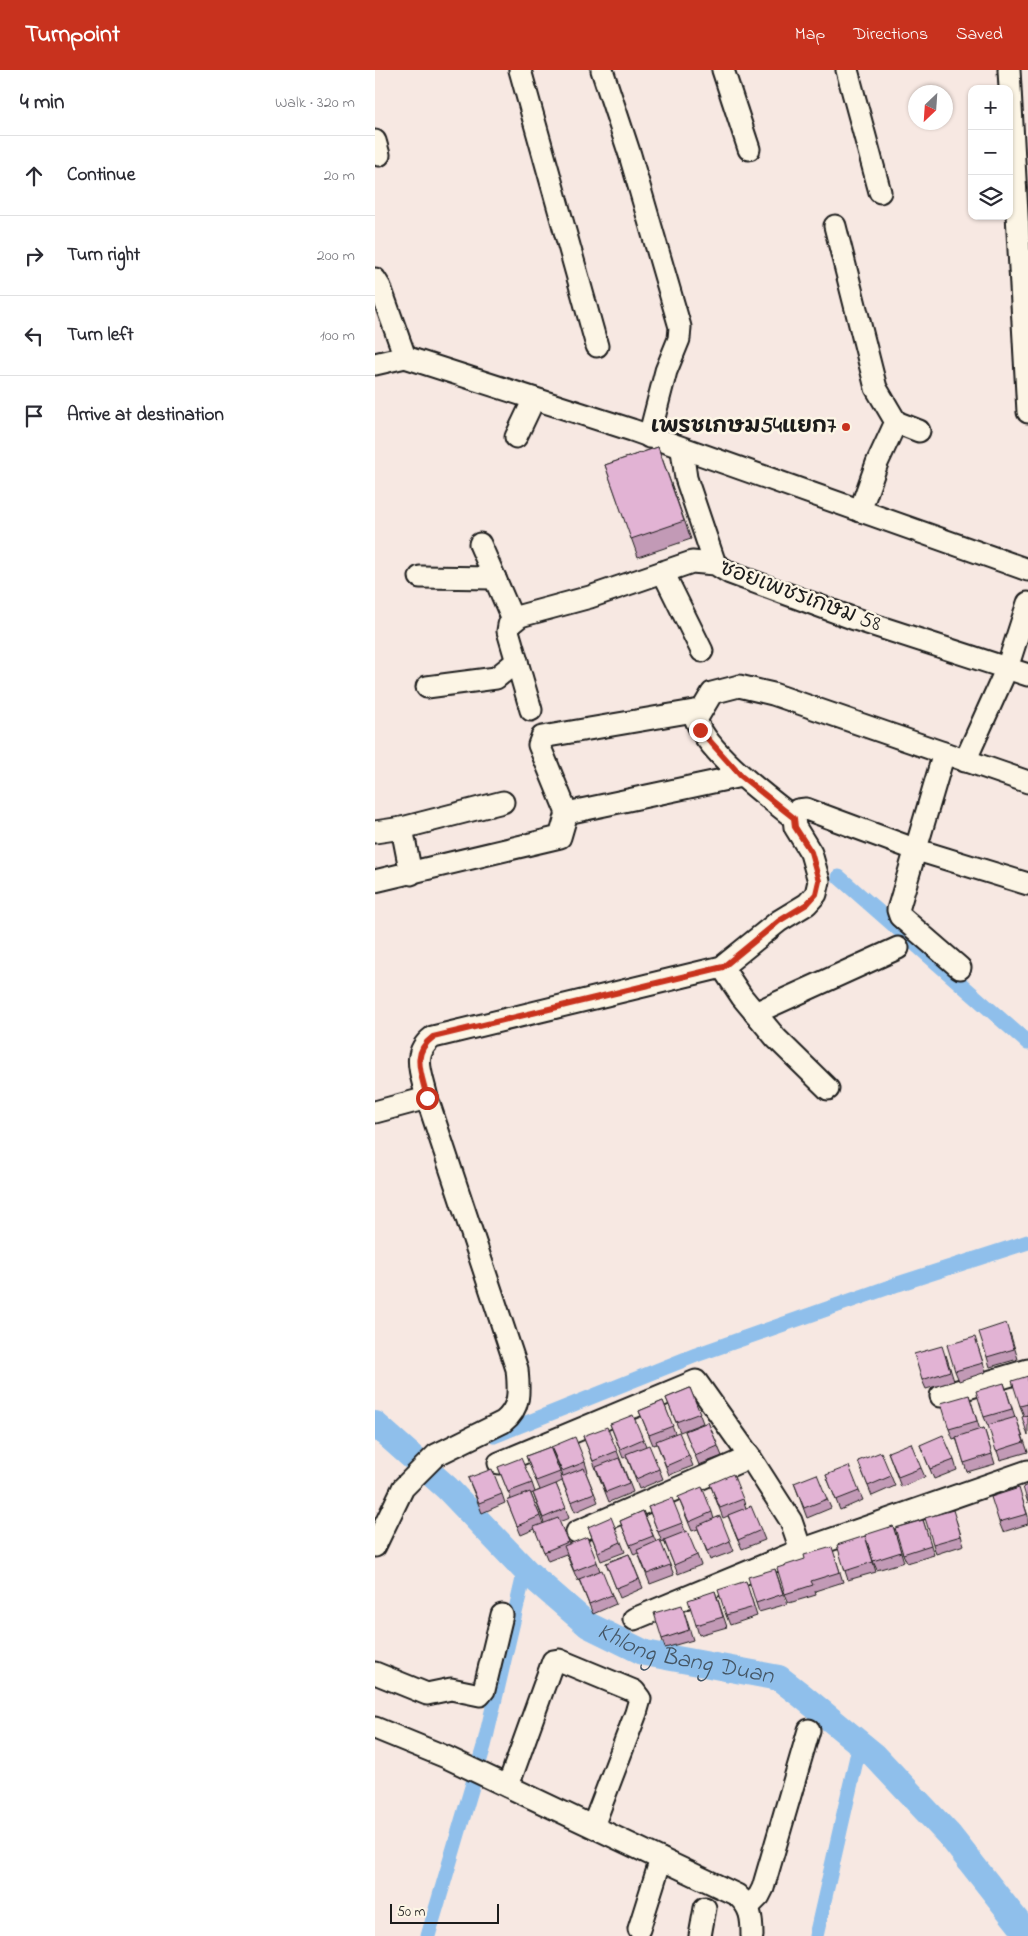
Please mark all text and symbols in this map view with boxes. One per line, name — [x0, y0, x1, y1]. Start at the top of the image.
text: Turnpoint — [25, 18, 120, 53]
text: Map — [795, 22, 825, 48]
text: Directions — [853, 22, 928, 48]
text: Saved — [956, 22, 1003, 48]
north arrow — [908, 85, 953, 130]
map controls — [968, 85, 1013, 220]
button: + — [968, 85, 1013, 130]
text: 4 min — [20, 88, 64, 118]
text: Walk · 320 m — [275, 91, 355, 115]
button: − — [968, 130, 1013, 175]
icon: ahead — [20, 162, 48, 190]
text: Continue — [67, 162, 135, 189]
text: 20 m — [324, 164, 355, 188]
button: layers — [968, 175, 1013, 220]
icon: right — [20, 242, 48, 270]
text: Turn right — [67, 242, 140, 269]
text: 200 m — [317, 244, 355, 268]
icon: left — [20, 322, 48, 350]
text: Turn left — [67, 322, 134, 349]
text: 100 m — [320, 324, 355, 348]
icon: arrive — [20, 402, 48, 430]
text: Arrive at destination — [67, 402, 224, 429]
place label: เพรชเกษม54แยก7 — [651, 411, 837, 443]
marker: เพรชเกษม54แยก7 — [840, 421, 852, 433]
street label: ซอยเพชรเกษม 58 — [715, 553, 885, 641]
route end — [689, 719, 712, 742]
route start — [416, 1087, 439, 1110]
water label: Khlong Bang Duan — [591, 1614, 778, 1694]
scale bar — [390, 1901, 499, 1924]
text: 50 m — [397, 1902, 425, 1923]

